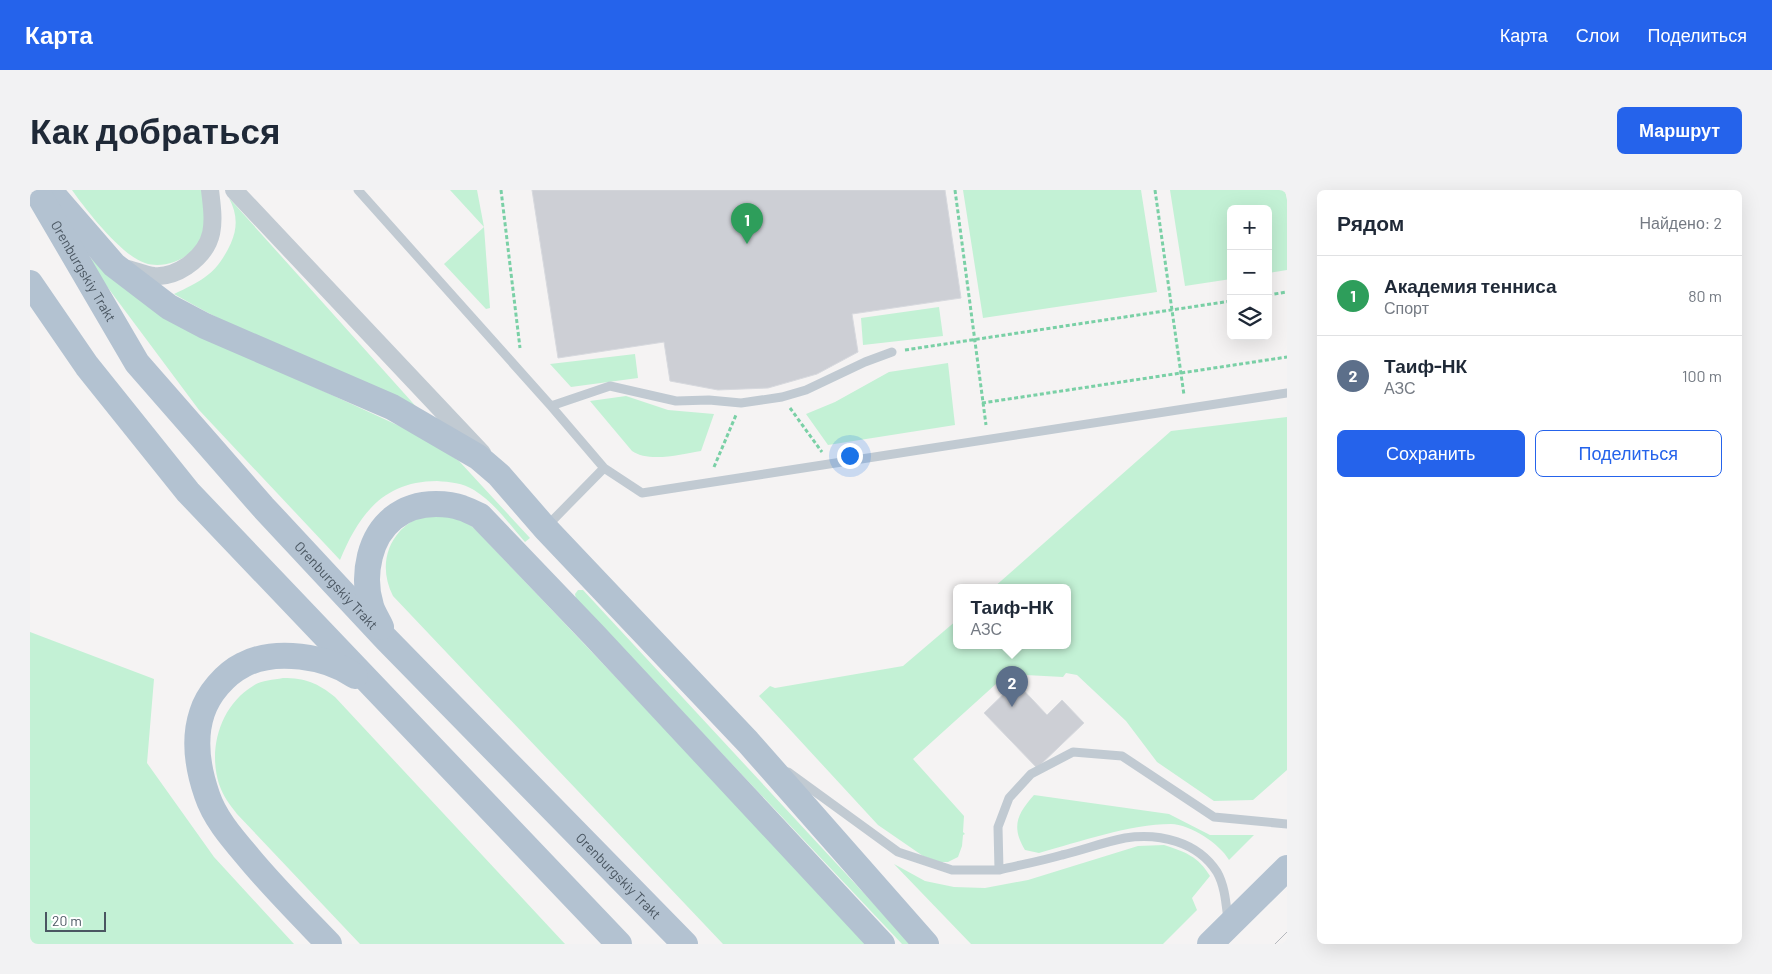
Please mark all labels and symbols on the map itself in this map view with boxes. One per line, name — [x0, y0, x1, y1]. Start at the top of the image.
pin: 1 — [731, 203, 763, 244]
street label: Orenburgskiy Trakt — [48, 217, 120, 325]
your location — [837, 443, 863, 469]
street label: Orenburgskiy Trakt — [291, 538, 382, 633]
pin: 2 — [996, 666, 1028, 707]
street label: Orenburgskiy Trakt — [573, 829, 665, 923]
scale bar — [45, 909, 106, 932]

